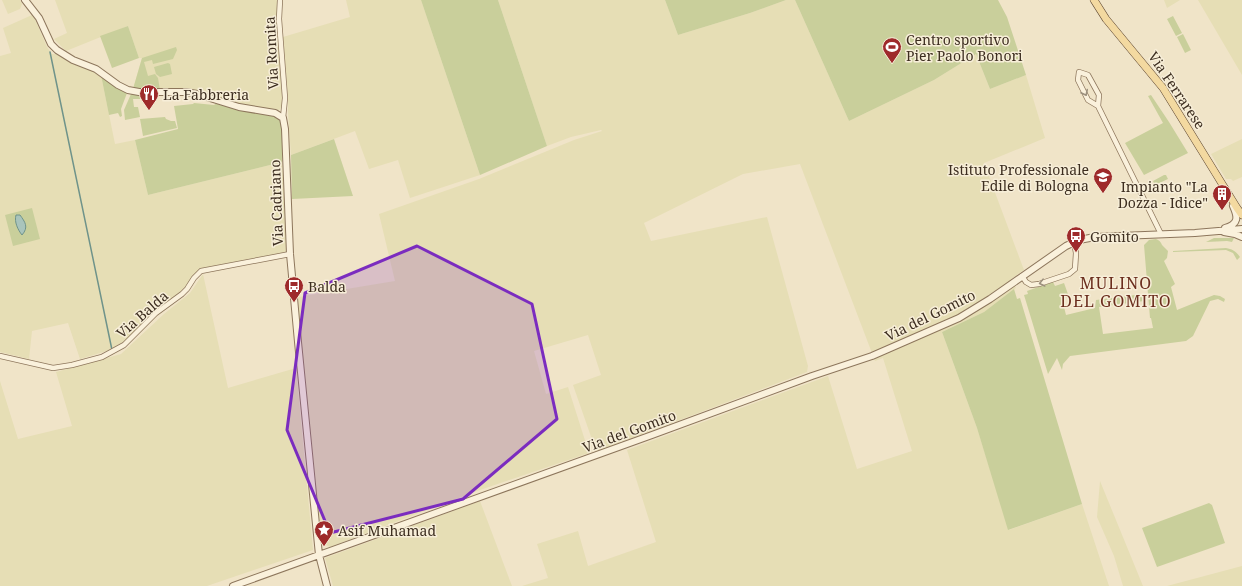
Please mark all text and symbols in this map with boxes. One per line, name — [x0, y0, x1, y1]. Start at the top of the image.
street label: Via Romita — [260, 16, 282, 90]
place label: Centro sportivo Pier Paolo Bonori — [906, 30, 1023, 65]
sports icon: Centro sportivo Pier Paolo Bonori — [881, 36, 903, 64]
street label: Via Ferrarese — [1144, 48, 1210, 132]
restaurant icon: La Fabbreria — [138, 83, 160, 111]
place label: La Fabbreria — [163, 85, 249, 104]
one-way arrow — [1080, 89, 1087, 97]
street label: Via Cadriano — [265, 159, 287, 247]
place label: Istituto Professionale Edile di Bologna — [948, 160, 1089, 195]
school or university icon: Istituto Professionale Edile di Bologna — [1092, 166, 1114, 194]
place label: Impianto "La Dozza - Idice" — [1118, 177, 1208, 212]
building icon: Impianto "La Dozza - Idice" — [1211, 183, 1233, 211]
bus stop icon: Gomito — [1065, 225, 1087, 253]
place label: Gomito — [1090, 227, 1139, 246]
district label: MULINO DEL GOMITO — [1060, 272, 1172, 312]
bus stop icon: Balda — [283, 275, 305, 303]
place label: Balda — [308, 277, 346, 296]
one-way arrow — [1039, 278, 1046, 287]
street label: Via del Gomito — [882, 285, 978, 345]
street label: Via Balda — [112, 286, 172, 342]
street label: Via del Gomito — [580, 405, 678, 457]
place icon: Asif Muhamad — [313, 519, 335, 547]
place label: Asif Muhamad — [338, 521, 436, 540]

